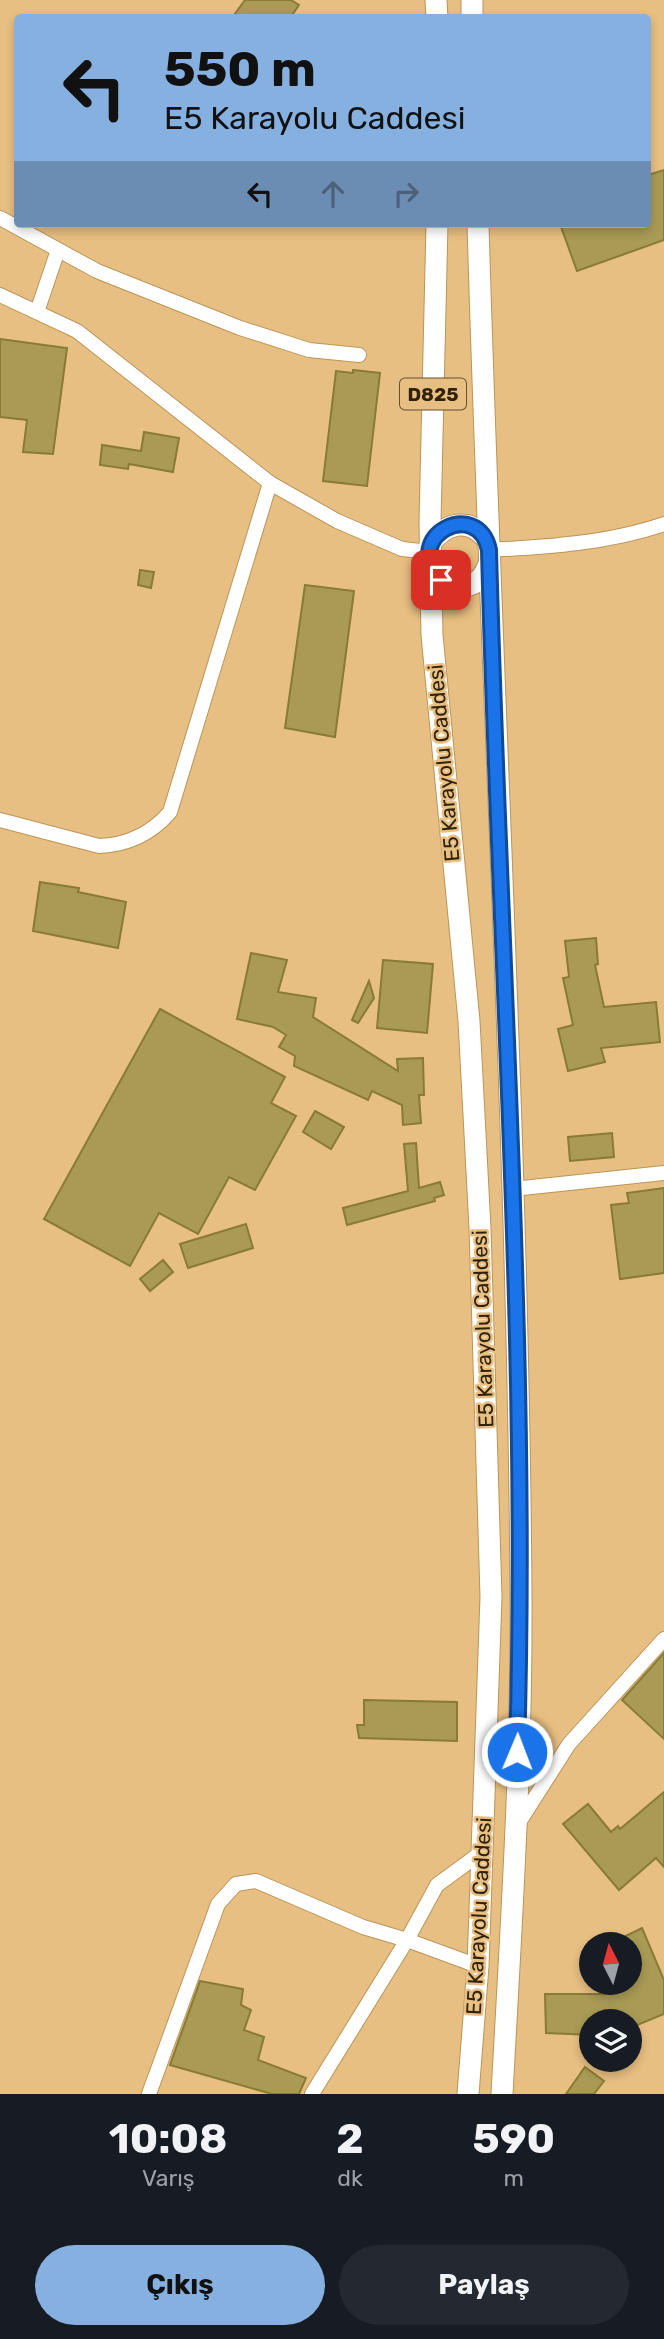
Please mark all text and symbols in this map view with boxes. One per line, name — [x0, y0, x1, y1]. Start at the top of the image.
text: 550 m — [164, 40, 316, 98]
icon: left — [49, 42, 140, 133]
text: E5 Karayolu Caddesi — [164, 99, 466, 137]
icon: left — [241, 175, 279, 213]
icon: ahead — [314, 175, 352, 213]
icon: right — [387, 175, 425, 213]
road number: D825 — [400, 378, 466, 410]
pin — [411, 550, 471, 610]
icon: arrive — [422, 561, 460, 599]
street label: E5 Karayolu Caddesi — [422, 663, 465, 863]
street label: E5 Karayolu Caddesi — [467, 1230, 498, 1428]
position arrow — [480, 1715, 554, 1789]
street label: E5 Karayolu Caddesi — [461, 1817, 496, 2015]
north arrow — [579, 1932, 642, 1995]
map controls — [579, 1932, 642, 2072]
button: layers — [579, 2009, 642, 2072]
text: 10:08 — [109, 2114, 228, 2164]
text: 2 — [336, 2114, 364, 2164]
text: 590 — [473, 2114, 555, 2164]
text: Varış — [142, 2164, 194, 2192]
text: dk — [337, 2164, 363, 2192]
text: m — [504, 2164, 524, 2192]
button: Çıkış — [35, 2245, 325, 2325]
button: Paylaş — [339, 2245, 629, 2325]

